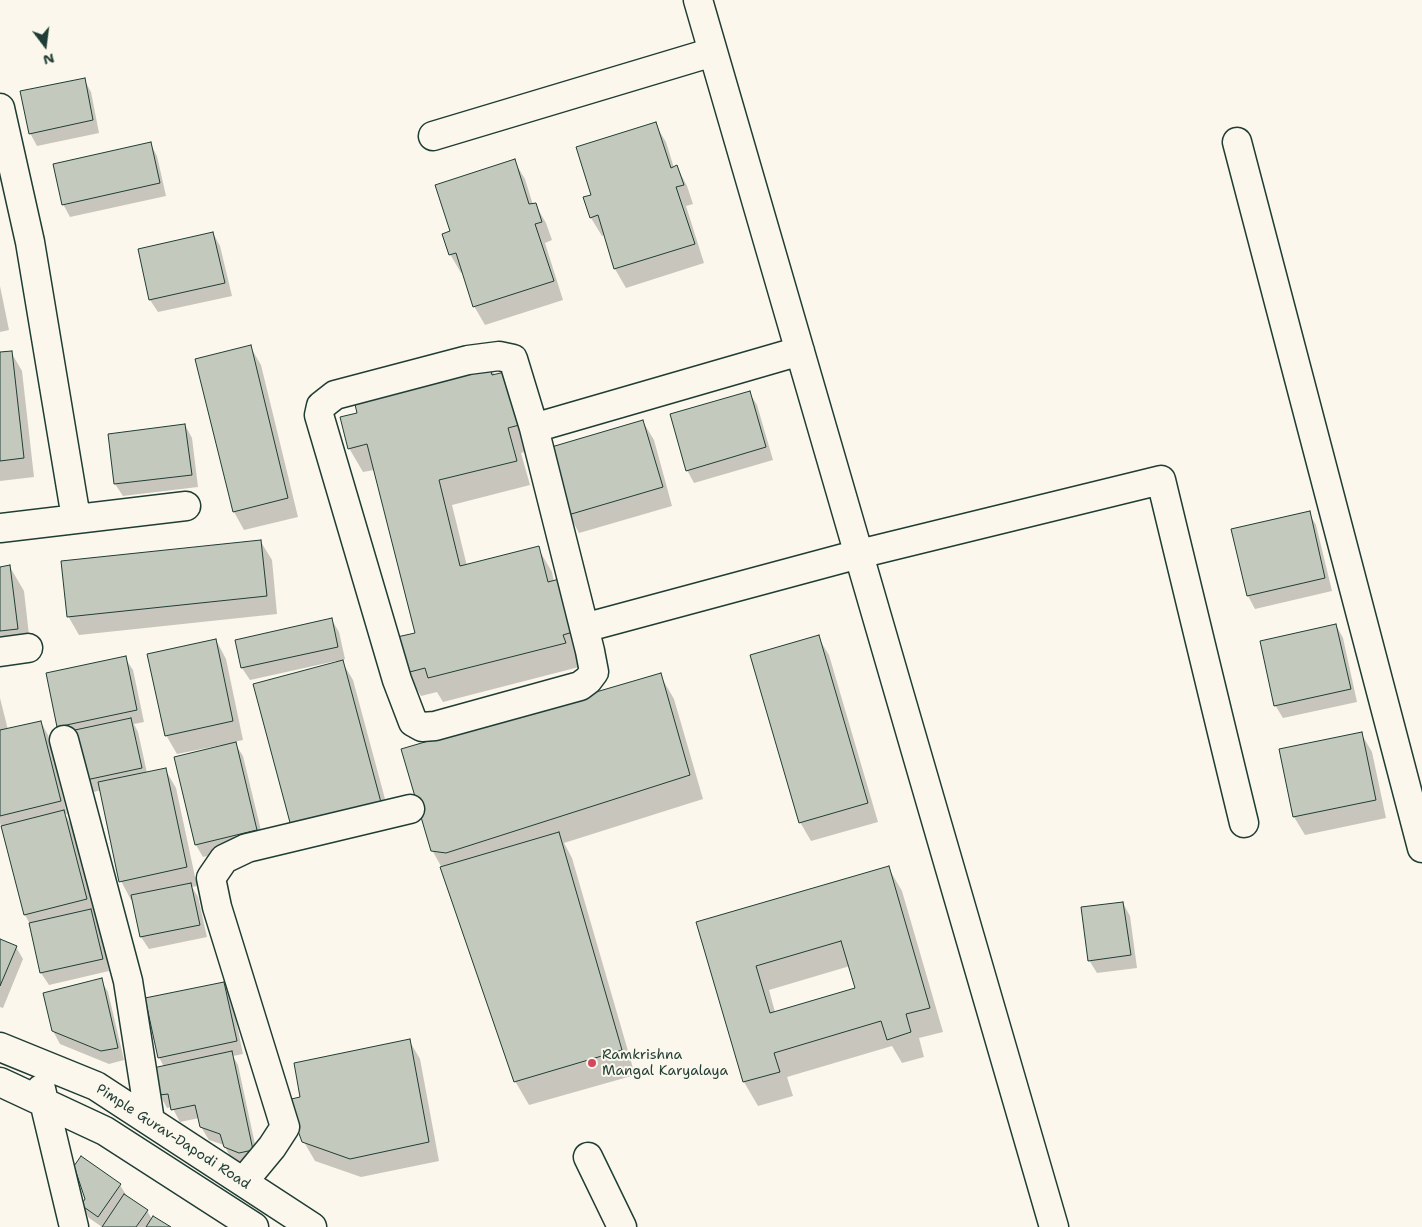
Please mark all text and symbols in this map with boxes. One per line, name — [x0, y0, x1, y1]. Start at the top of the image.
north arrow — [20, 20, 70, 70]
text: N — [41, 49, 57, 70]
place label: Ramkrishna Mangal Karyalaya — [602, 1047, 728, 1080]
marker: Ramkrishna Mangal Karyalaya — [586, 1057, 598, 1069]
street label: Pimple Gurav-Dapodi Road — [93, 1081, 253, 1193]

